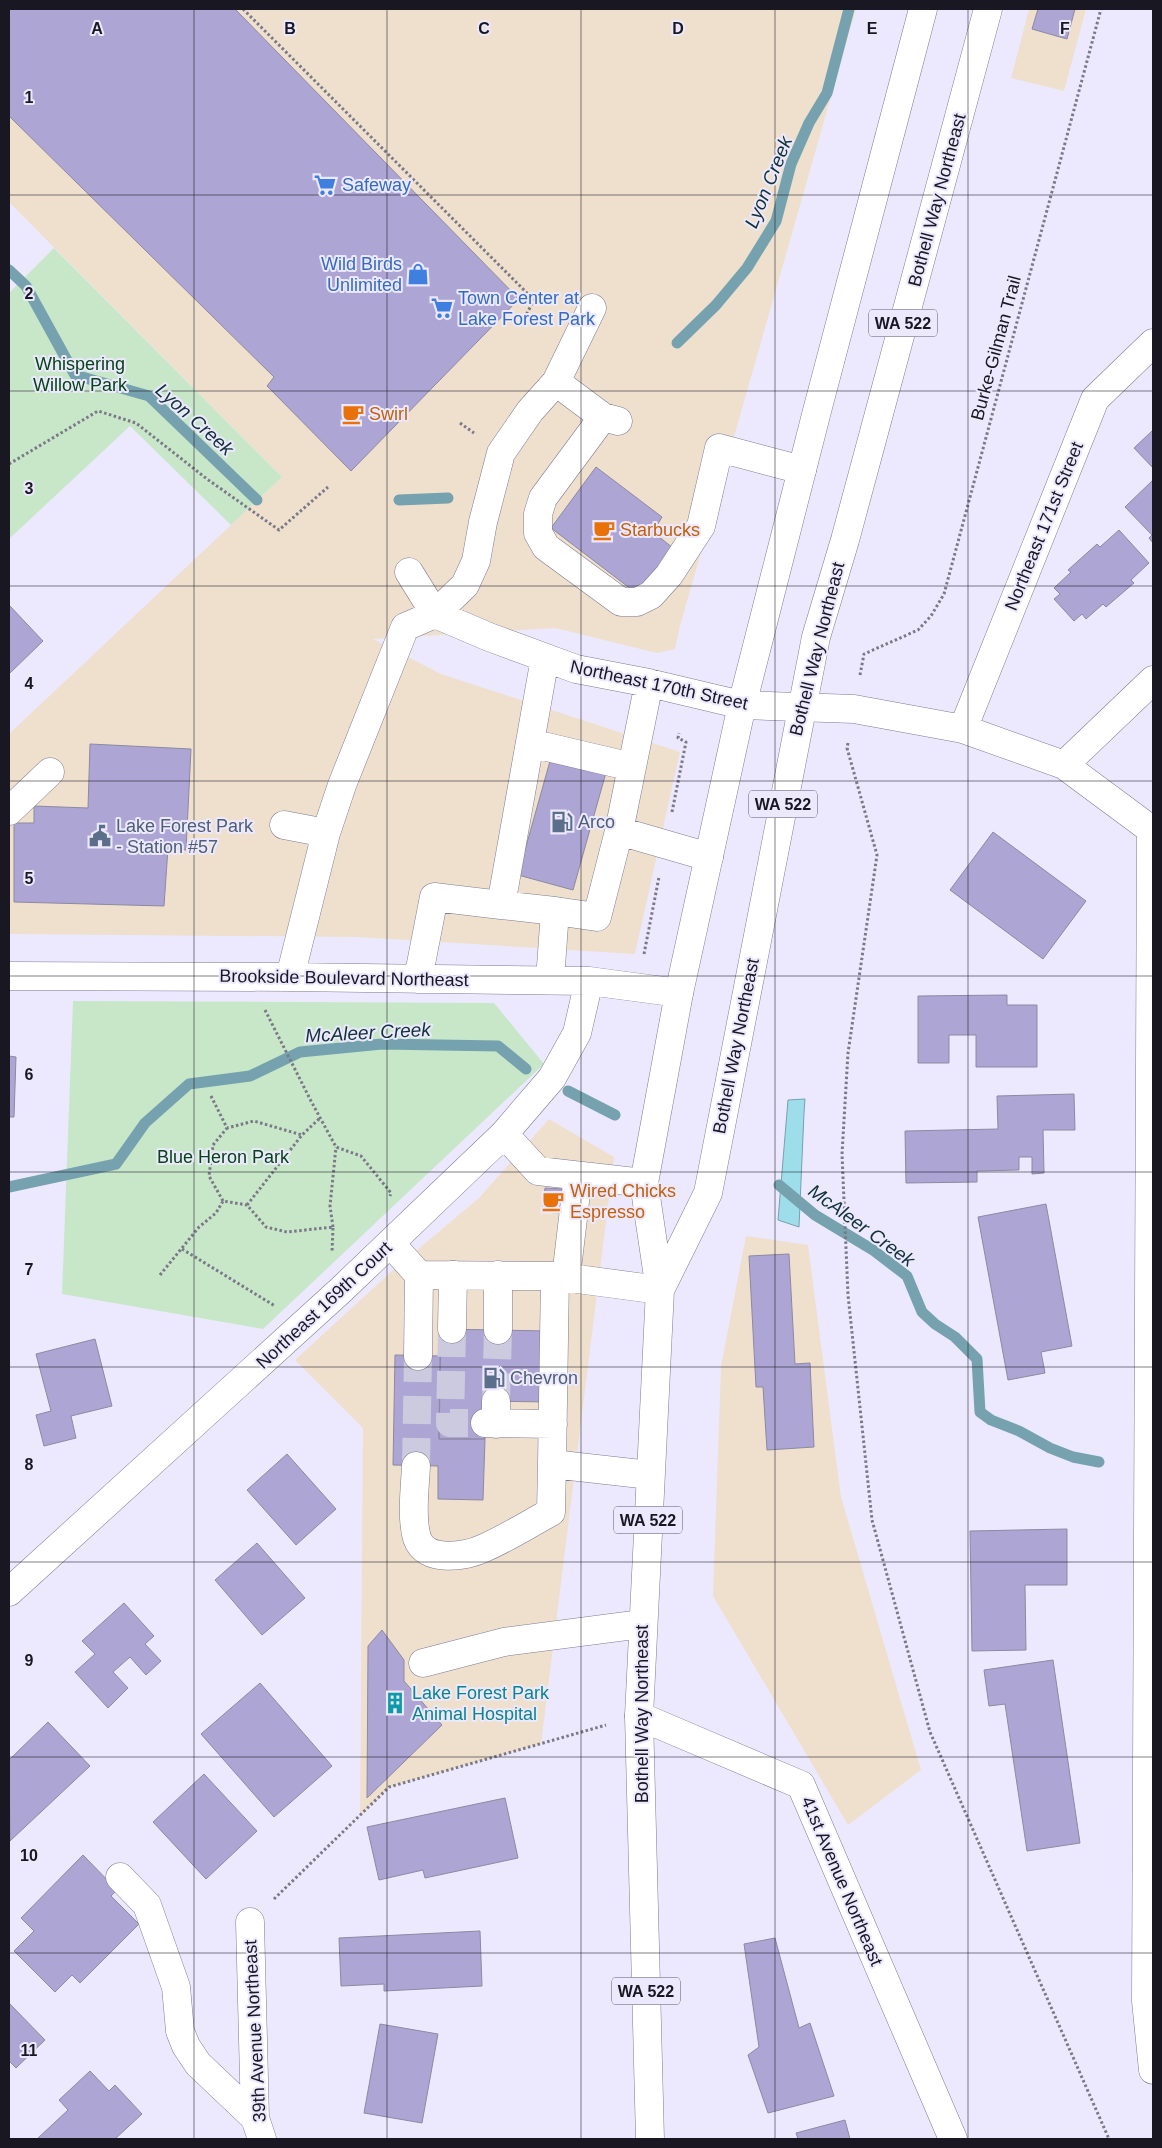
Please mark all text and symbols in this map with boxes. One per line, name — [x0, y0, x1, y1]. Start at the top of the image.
text: A — [91, 20, 103, 37]
text: B — [284, 20, 296, 37]
text: C — [478, 20, 490, 37]
text: D — [672, 20, 684, 37]
text: E — [867, 20, 878, 37]
text: F — [1060, 20, 1070, 37]
text: 1 — [25, 89, 34, 106]
street label: Bothell Way Northeast — [904, 111, 970, 289]
water label: Lyon Creek — [741, 132, 797, 231]
supermarket icon: Safeway — [312, 172, 338, 198]
place label: Safeway — [342, 175, 411, 195]
place label: Wild Birds Unlimited — [321, 254, 402, 295]
shop icon: Wild Birds Unlimited — [405, 261, 431, 287]
street label: Burke-Gilman Trail — [967, 273, 1025, 423]
text: 2 — [25, 285, 34, 302]
place label: Town Center at Lake Forest Park — [458, 288, 596, 329]
supermarket icon: Town Center at Lake Forest Park — [429, 295, 455, 321]
road number: WA 522 — [869, 309, 937, 336]
park label: Whispering Willow Park — [33, 354, 128, 395]
water label: Lyon Creek — [152, 379, 239, 461]
cafe icon: Swirl — [340, 401, 366, 427]
place label: Swirl — [369, 404, 408, 424]
street label: Northeast 171st Street — [1001, 439, 1087, 613]
text: 3 — [25, 480, 34, 497]
cafe icon: Starbucks — [591, 517, 617, 543]
place label: Starbucks — [620, 520, 700, 540]
street label: Bothell Way Northeast — [786, 560, 848, 738]
street label: Northeast 170th Street — [568, 656, 750, 714]
text: 4 — [25, 675, 34, 692]
road number: WA 522 — [749, 791, 817, 818]
fuel station icon: Arco — [549, 809, 575, 835]
place label: Arco — [578, 812, 615, 832]
place label: Lake Forest Park - Station #57 — [116, 816, 254, 857]
public building icon: Lake Forest Park - Station #57 — [87, 823, 113, 849]
text: 5 — [25, 870, 34, 887]
street label: Bothell Way Northeast — [709, 957, 763, 1135]
street label: Brookside Boulevard Northeast — [219, 966, 469, 990]
water label: McAleer Creek — [305, 1019, 433, 1046]
text: 6 — [25, 1066, 34, 1083]
park label: Blue Heron Park — [157, 1147, 290, 1167]
water label: McAleer Creek — [805, 1180, 920, 1272]
place label: Wired Chicks Espresso — [570, 1181, 676, 1222]
cafe icon: Wired Chicks Espresso — [540, 1188, 566, 1214]
street label: Northeast 169th Court — [252, 1237, 396, 1373]
text: 7 — [25, 1261, 34, 1278]
fuel station icon: Chevron — [481, 1365, 507, 1391]
place label: Chevron — [510, 1368, 578, 1388]
text: 8 — [25, 1456, 34, 1473]
road number: WA 522 — [614, 1506, 682, 1534]
street label: Bothell Way Northeast — [632, 1625, 652, 1803]
text: 9 — [25, 1652, 34, 1669]
place label: Lake Forest Park Animal Hospital — [412, 1683, 550, 1724]
building icon: Lake Forest Park Animal Hospital — [382, 1690, 408, 1716]
street label: 41st Avenue Northeast — [797, 1793, 887, 1969]
text: 10 — [20, 1847, 38, 1864]
street label: 39th Avenue Northeast — [240, 1939, 270, 2123]
road number: WA 522 — [612, 1978, 680, 2004]
text: 11 — [21, 2042, 38, 2059]

